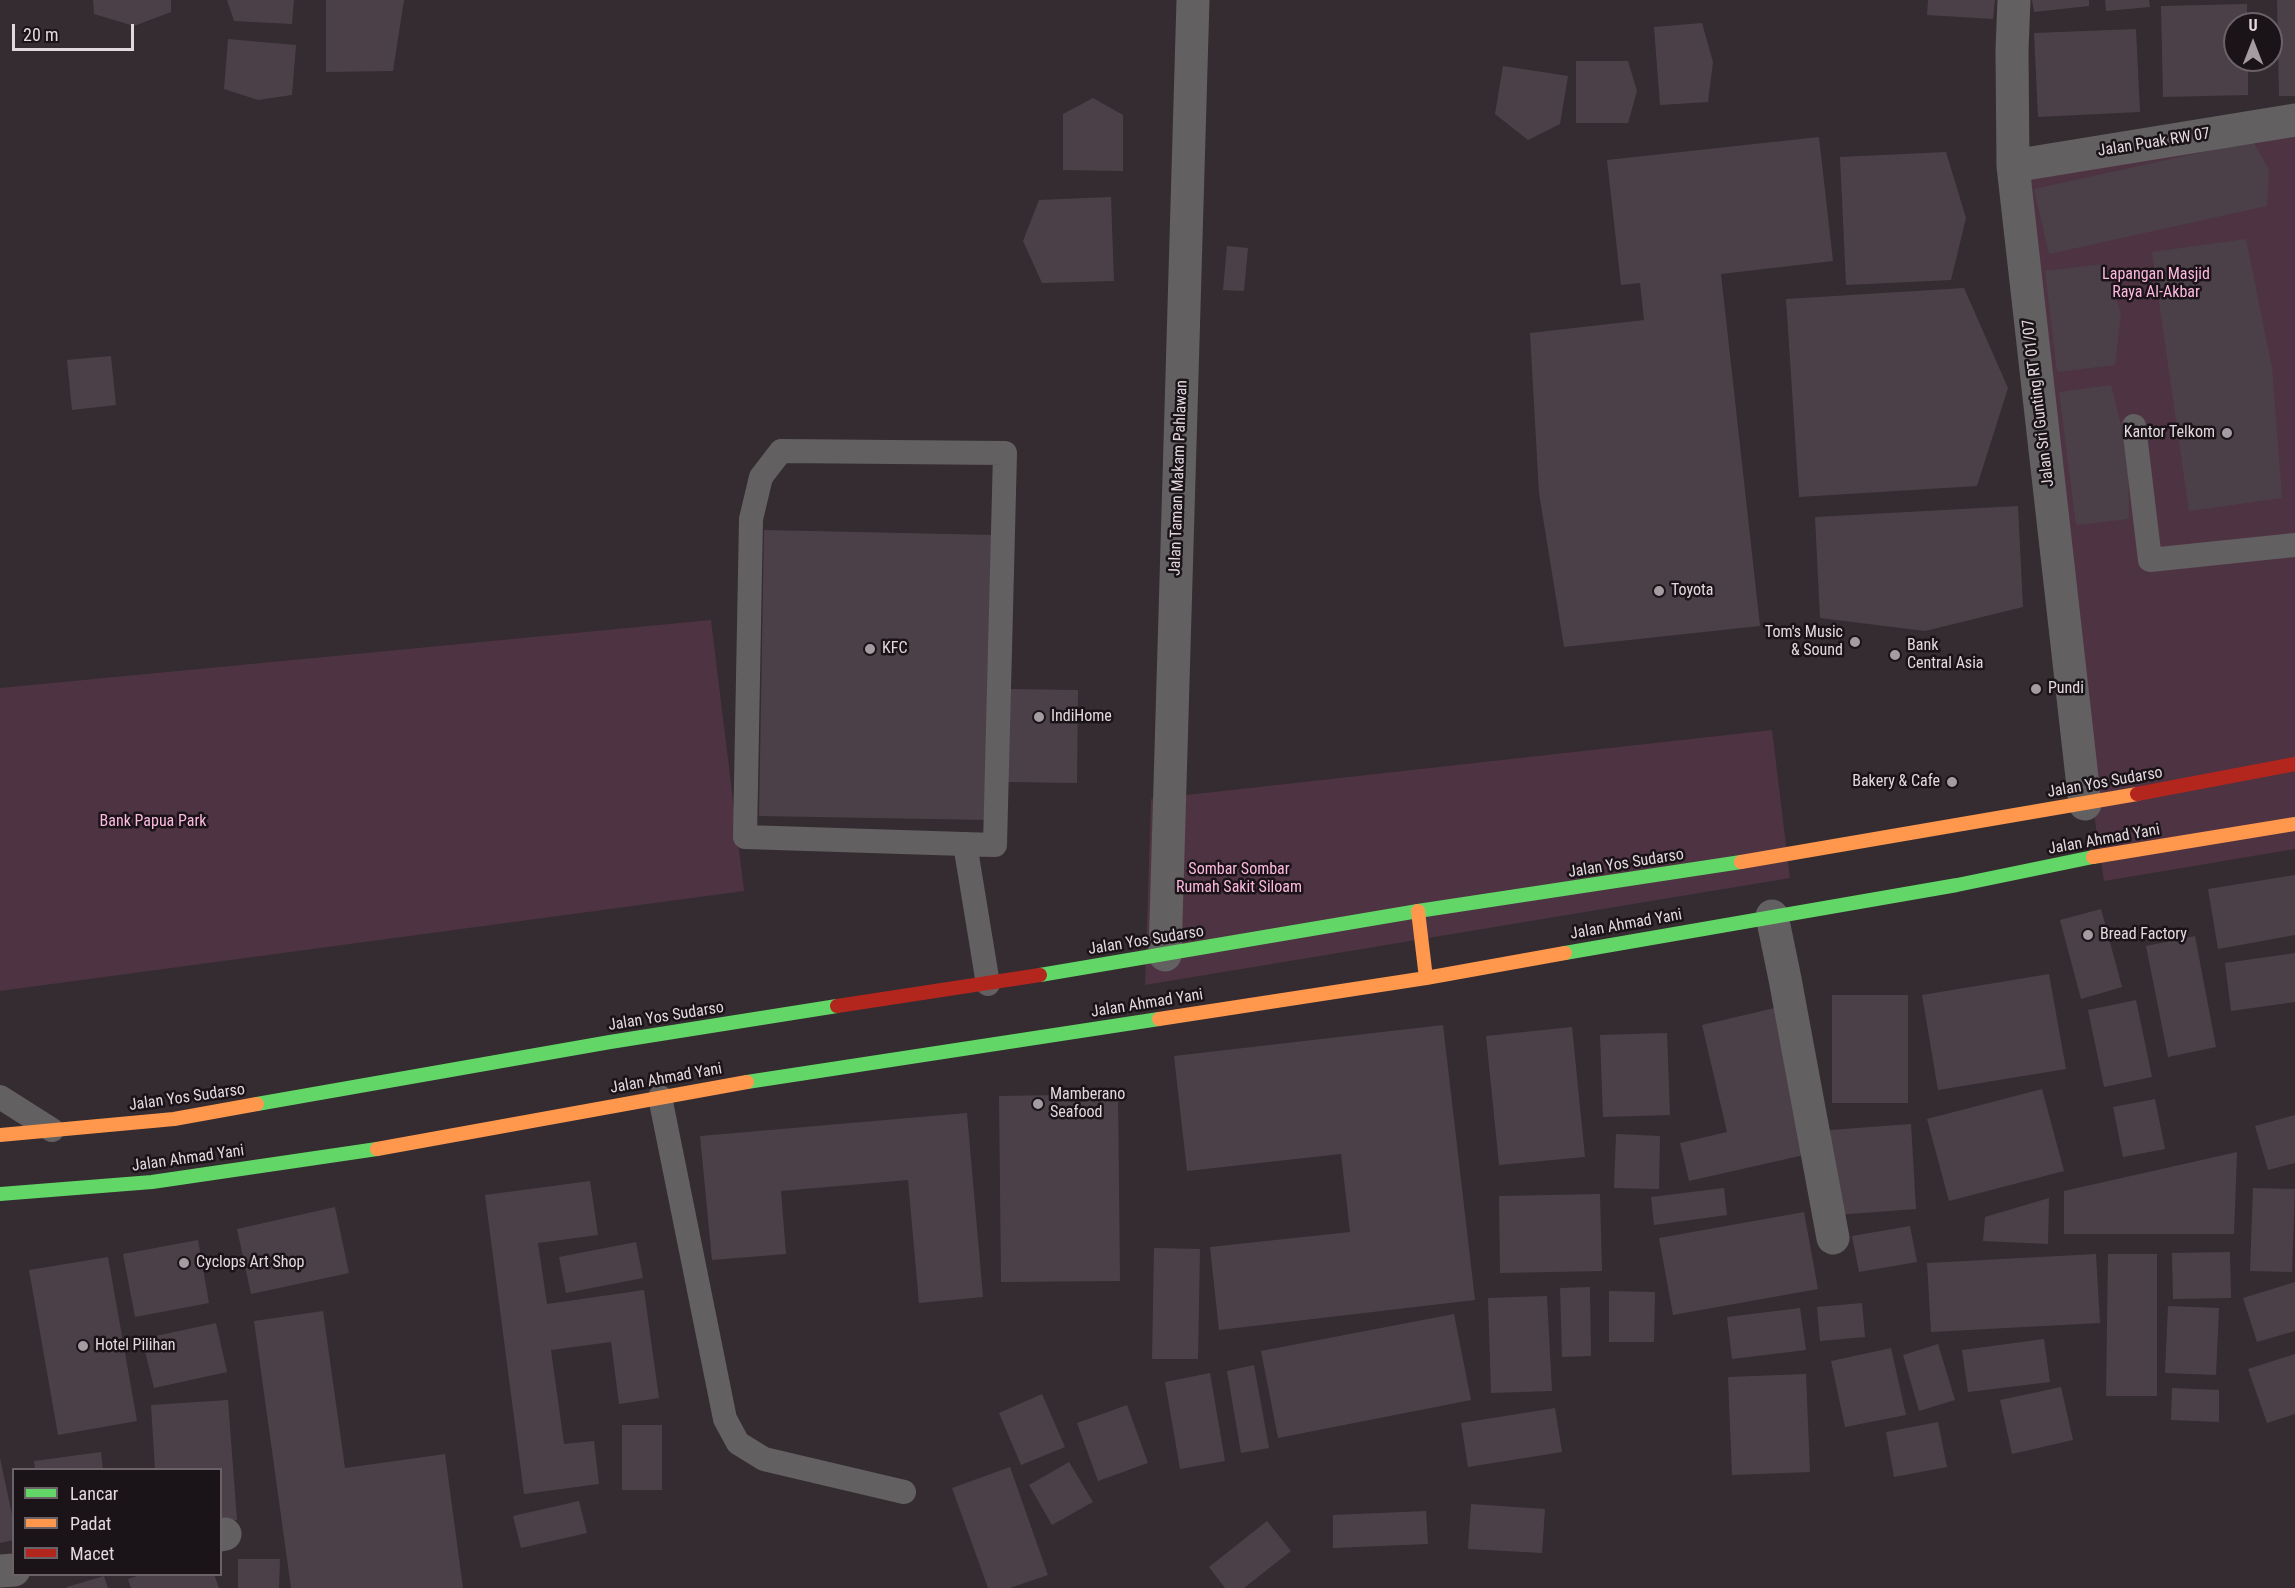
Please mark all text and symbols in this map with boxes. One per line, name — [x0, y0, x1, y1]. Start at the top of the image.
scale bar — [15, 12, 136, 50]
north arrow — [2223, 12, 2283, 72]
text: U — [2248, 16, 2258, 35]
text: 20 m — [23, 24, 58, 45]
street label: Jalan Puak RW 07 — [2096, 125, 2212, 161]
park label: Lapangan Masjid Raya Al-Akbar — [2102, 265, 2210, 303]
street label: Jalan Sri Gunting RT 01/07 — [2019, 318, 2059, 488]
street label: Jalan Taman Makam Pahlawan — [1166, 380, 1192, 576]
place label: Kantor Telkom — [2124, 423, 2215, 443]
marker: Kantor Telkom — [2220, 426, 2234, 440]
place label: Toyota — [1671, 581, 1713, 601]
marker: Toyota — [1652, 584, 1666, 598]
place label: Tom's Music & Sound — [1765, 623, 1843, 661]
marker: Tom's Music & Sound — [1848, 635, 1862, 649]
place label: Bank Central Asia — [1907, 636, 1983, 674]
place label: KFC — [882, 639, 907, 659]
marker: KFC — [863, 642, 877, 656]
marker: Bank Central Asia — [1888, 648, 1902, 662]
place label: Pundi — [2048, 679, 2084, 699]
marker: Pundi — [2029, 682, 2043, 696]
place label: IndiHome — [1051, 707, 1112, 727]
marker: IndiHome — [1032, 710, 1046, 724]
street label: Jalan Yos Sudarso — [2046, 763, 2164, 803]
place label: Bakery & Cafe — [1852, 772, 1940, 792]
marker: Bakery & Cafe — [1945, 775, 1959, 789]
park label: Bank Papua Park — [100, 812, 206, 832]
street label: Jalan Ahmad Yani — [2047, 821, 2161, 859]
street label: Jalan Yos Sudarso — [1567, 845, 1685, 883]
park label: Sombar Sombar Rumah Sakit Siloam — [1176, 860, 1302, 898]
street label: Jalan Ahmad Yani — [1569, 906, 1683, 944]
street label: Jalan Yos Sudarso — [1087, 922, 1205, 960]
place label: Bread Factory — [2100, 925, 2187, 945]
marker: Bread Factory — [2081, 928, 2095, 942]
street label: Jalan Ahmad Yani — [1090, 986, 1204, 1022]
street label: Jalan Yos Sudarso — [607, 998, 725, 1036]
street label: Jalan Ahmad Yani — [609, 1060, 723, 1098]
street label: Jalan Yos Sudarso — [128, 1080, 246, 1116]
place label: Mamberano Seafood — [1050, 1085, 1125, 1123]
marker: Mamberano Seafood — [1031, 1097, 1045, 1111]
street label: Jalan Ahmad Yani — [131, 1142, 245, 1176]
place label: Cyclops Art Shop — [196, 1253, 304, 1273]
marker: Cyclops Art Shop — [177, 1256, 191, 1270]
place label: Hotel Pilihan — [95, 1336, 176, 1356]
marker: Hotel Pilihan — [76, 1339, 90, 1353]
legend — [12, 1468, 222, 1576]
text: Lancar — [70, 1483, 118, 1504]
text: Padat — [70, 1513, 111, 1534]
text: Macet — [70, 1543, 114, 1564]

